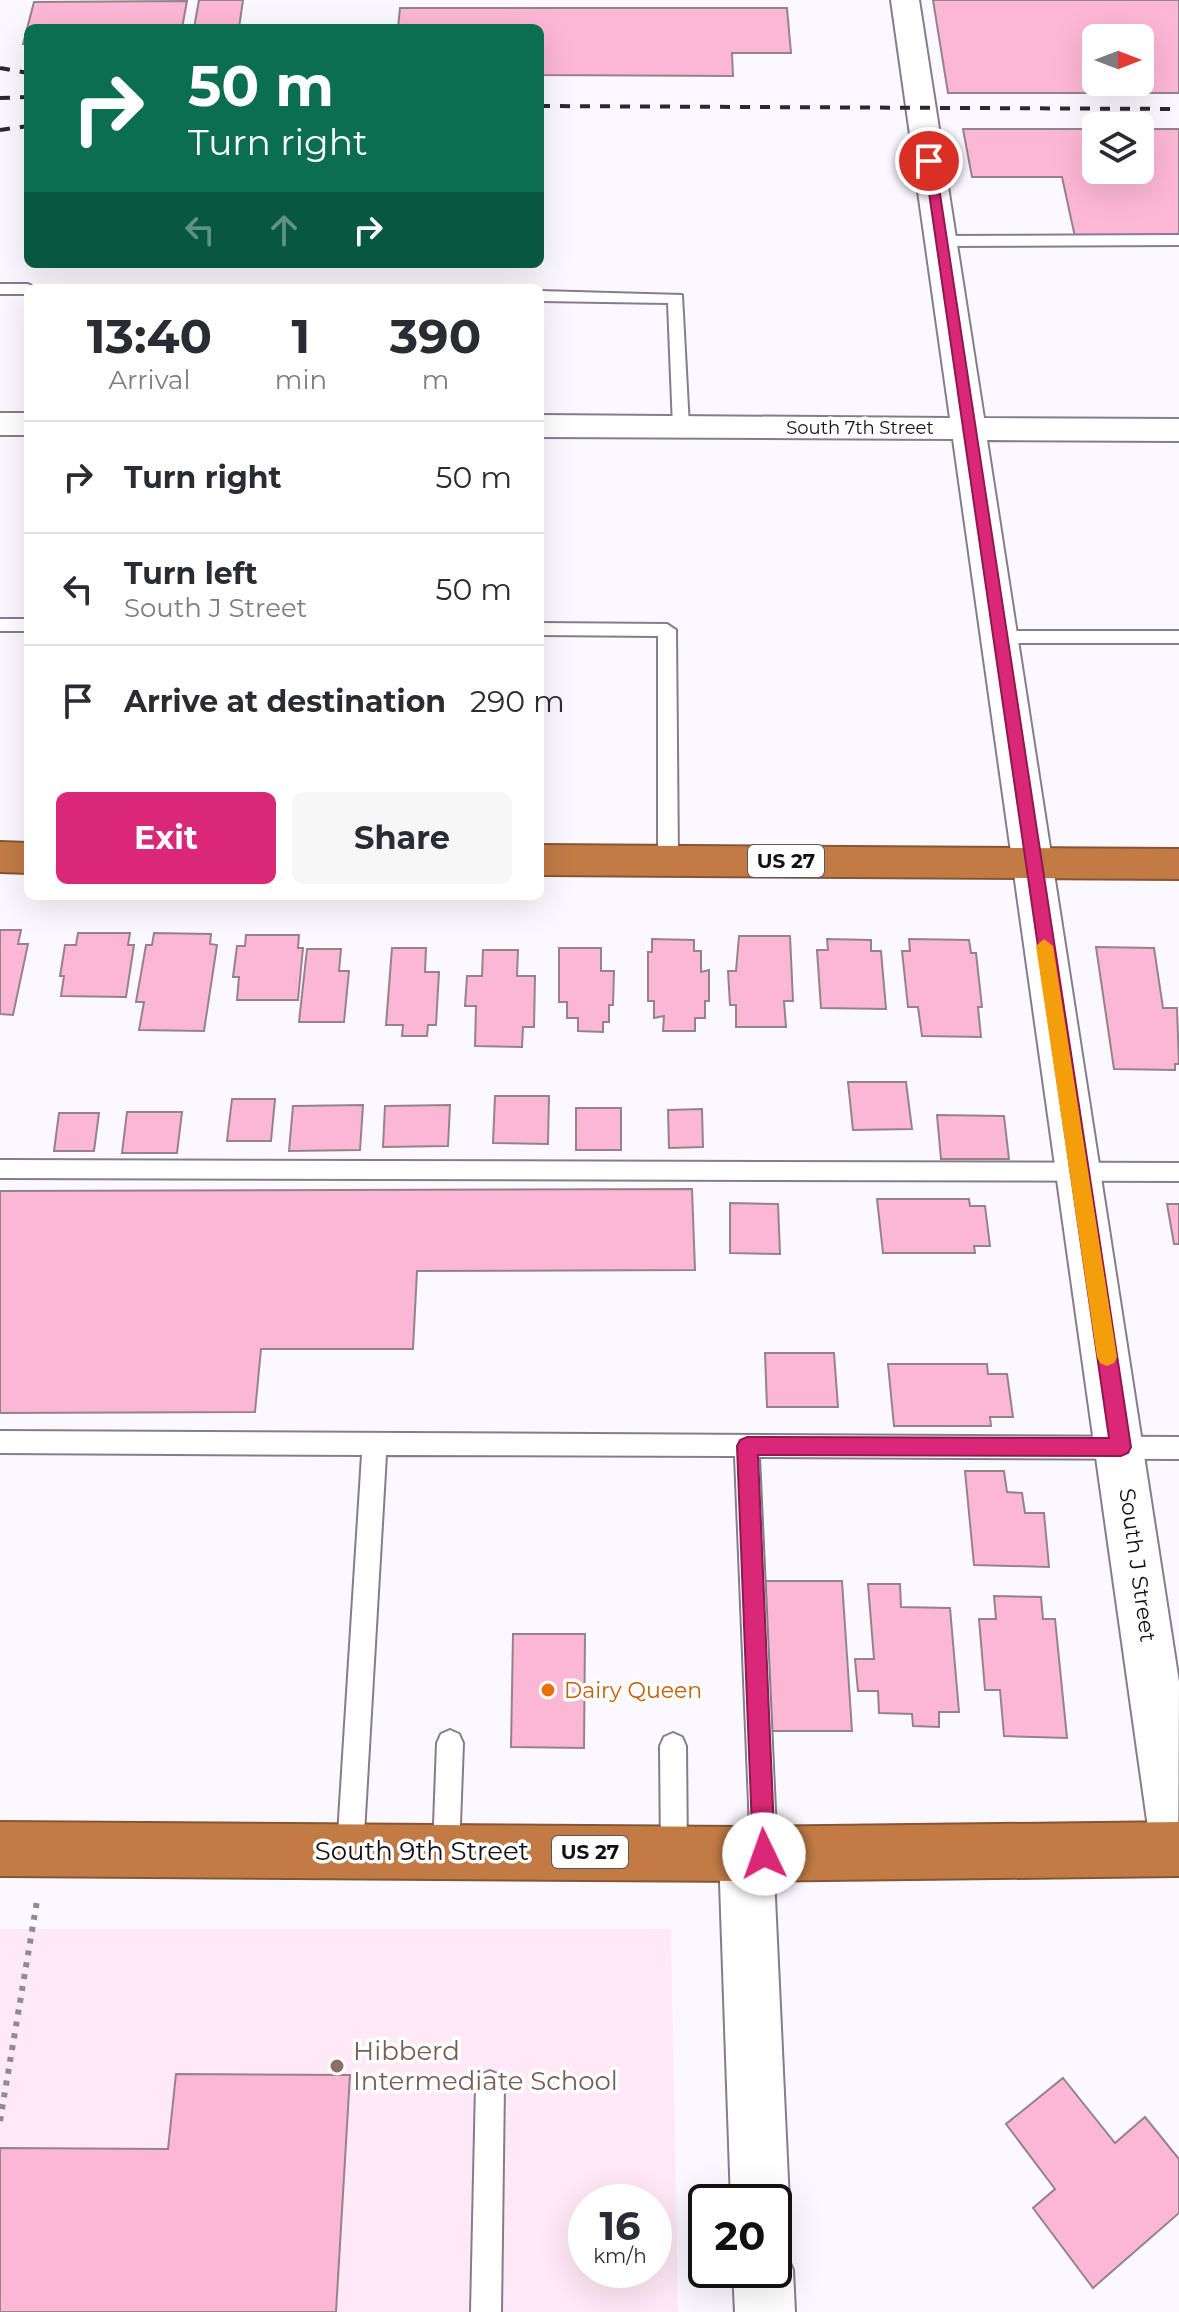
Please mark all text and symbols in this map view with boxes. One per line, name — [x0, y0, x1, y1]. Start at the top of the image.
north arrow — [1082, 24, 1154, 96]
map controls — [1082, 24, 1154, 184]
text: 50 m — [188, 52, 334, 120]
icon: right — [56, 56, 160, 160]
button: layers — [1082, 112, 1154, 184]
text: Turn right — [188, 120, 368, 164]
pin — [895, 127, 963, 195]
icon: arrive — [907, 139, 951, 183]
icon: left — [178, 208, 222, 252]
icon: ahead — [262, 208, 306, 252]
icon: right — [346, 208, 390, 252]
text: 13:40 — [87, 307, 212, 365]
text: 1 — [292, 307, 310, 365]
text: 390 — [390, 307, 481, 365]
text: Arrival — [108, 364, 190, 396]
text: min — [275, 364, 327, 396]
text: m — [422, 364, 449, 396]
street label: South 7th Street — [786, 417, 934, 439]
icon: right — [56, 455, 100, 499]
text: Turn right — [124, 459, 281, 496]
text: 50 m — [435, 459, 512, 496]
text: Turn left — [124, 555, 257, 592]
icon: left — [56, 567, 100, 611]
text: 50 m — [435, 571, 512, 608]
text: South J Street — [124, 592, 307, 624]
icon: arrive — [56, 679, 100, 723]
text: Arrive at destination — [124, 683, 446, 720]
text: 290 m — [470, 683, 565, 720]
button: Exit — [56, 792, 276, 884]
button: Share — [292, 792, 512, 884]
road number: US 27 — [748, 845, 824, 877]
street label: South J Street — [1113, 1486, 1162, 1644]
place label: Dairy Queen — [564, 1677, 702, 1704]
marker: Dairy Queen — [539, 1681, 557, 1699]
position arrow — [722, 1812, 806, 1896]
street label: South 9th Street — [315, 1835, 529, 1867]
road number: US 27 — [552, 1836, 628, 1868]
place label: Hibberd Intermediate School — [353, 2035, 618, 2097]
marker: Hibberd Intermediate School — [328, 2057, 346, 2075]
speed limit sign: 20 — [688, 2184, 792, 2288]
text: 16 — [599, 2201, 641, 2250]
text: km/h — [593, 2244, 647, 2268]

